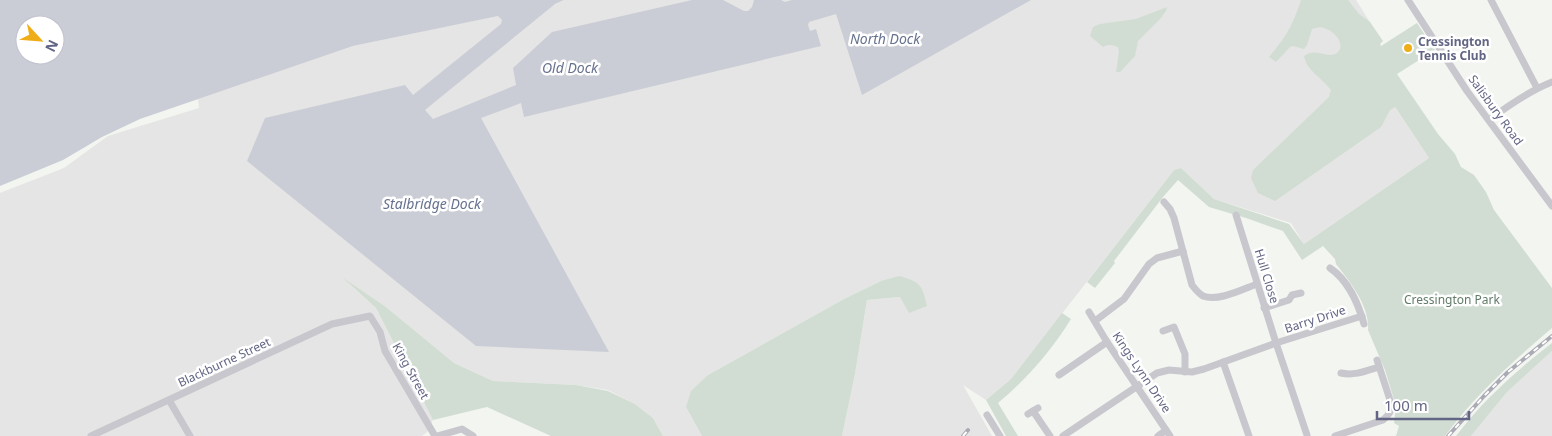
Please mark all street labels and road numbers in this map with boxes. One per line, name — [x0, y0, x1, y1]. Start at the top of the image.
street label: Salisbury Road — [1465, 71, 1527, 149]
street label: Hull Close — [1251, 247, 1283, 306]
street label: Barry Drive — [1282, 301, 1348, 337]
street label: Kings Lynn Drive — [1109, 328, 1176, 416]
street label: Blackburne Street — [175, 333, 274, 391]
street label: King Street — [389, 340, 434, 403]

